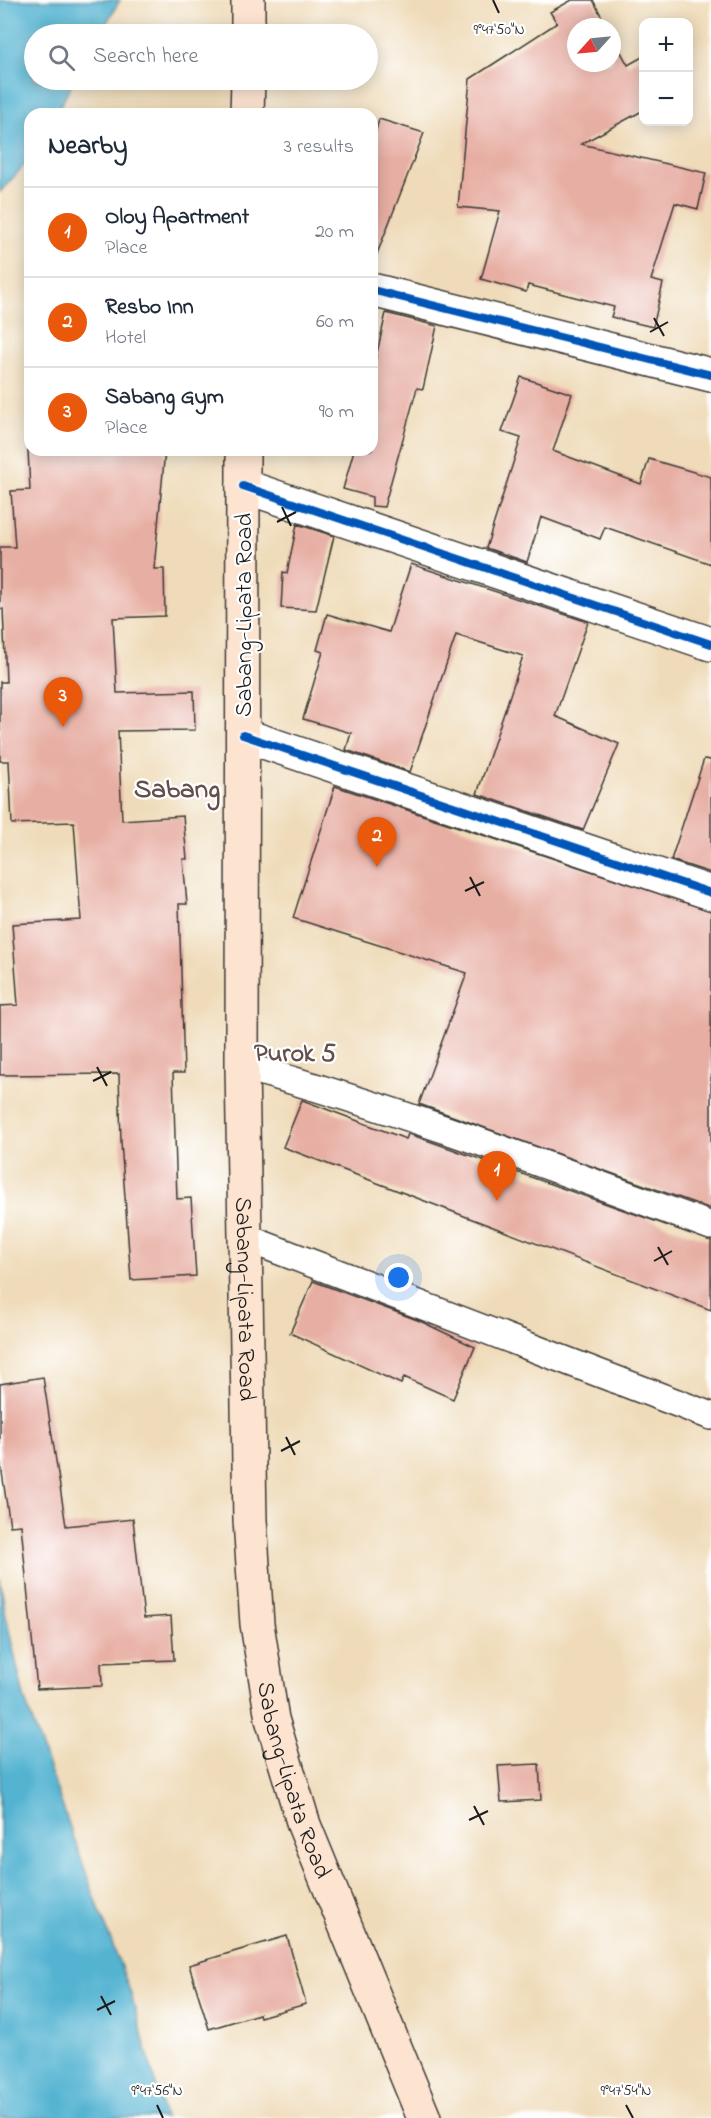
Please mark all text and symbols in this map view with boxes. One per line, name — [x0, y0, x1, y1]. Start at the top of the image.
north arrow — [567, 18, 621, 72]
map controls — [639, 18, 693, 126]
button: + — [639, 18, 693, 72]
text: 9°47'50"N — [473, 19, 525, 41]
search box — [24, 24, 378, 90]
icon: search — [45, 41, 78, 74]
text: Search here — [93, 41, 198, 73]
button: − — [639, 72, 693, 126]
text: Nearby — [48, 128, 127, 166]
text: 3 results — [284, 133, 354, 162]
text: Oloy Apartment — [105, 202, 249, 234]
text: 1 — [64, 218, 71, 247]
text: 20 m — [315, 218, 354, 247]
text: Place — [105, 234, 147, 263]
text: Resbo Inn — [105, 292, 194, 324]
text: 2 — [63, 308, 72, 337]
text: 60 m — [316, 308, 354, 337]
text: Hotel — [105, 324, 146, 353]
text: Sabang Gym — [105, 382, 224, 414]
text: 3 — [63, 398, 72, 427]
text: 90 m — [319, 398, 354, 427]
text: Place — [105, 414, 147, 443]
street label: Sabang-Lipata Road — [228, 512, 263, 717]
pin: 3 — [44, 678, 82, 727]
district label: Sabang — [134, 771, 220, 811]
pin: 2 — [358, 818, 397, 867]
district label: Purok 5 — [254, 1036, 336, 1074]
pin: 1 — [478, 1152, 516, 1201]
street label: Sabang-Lipata Road — [224, 1197, 263, 1402]
your location — [384, 1263, 413, 1292]
street label: Sabang-Lipata Road — [246, 1680, 339, 1885]
text: 9°47'56"N — [131, 2080, 183, 2102]
text: 9°47'54"N — [601, 2080, 651, 2102]

